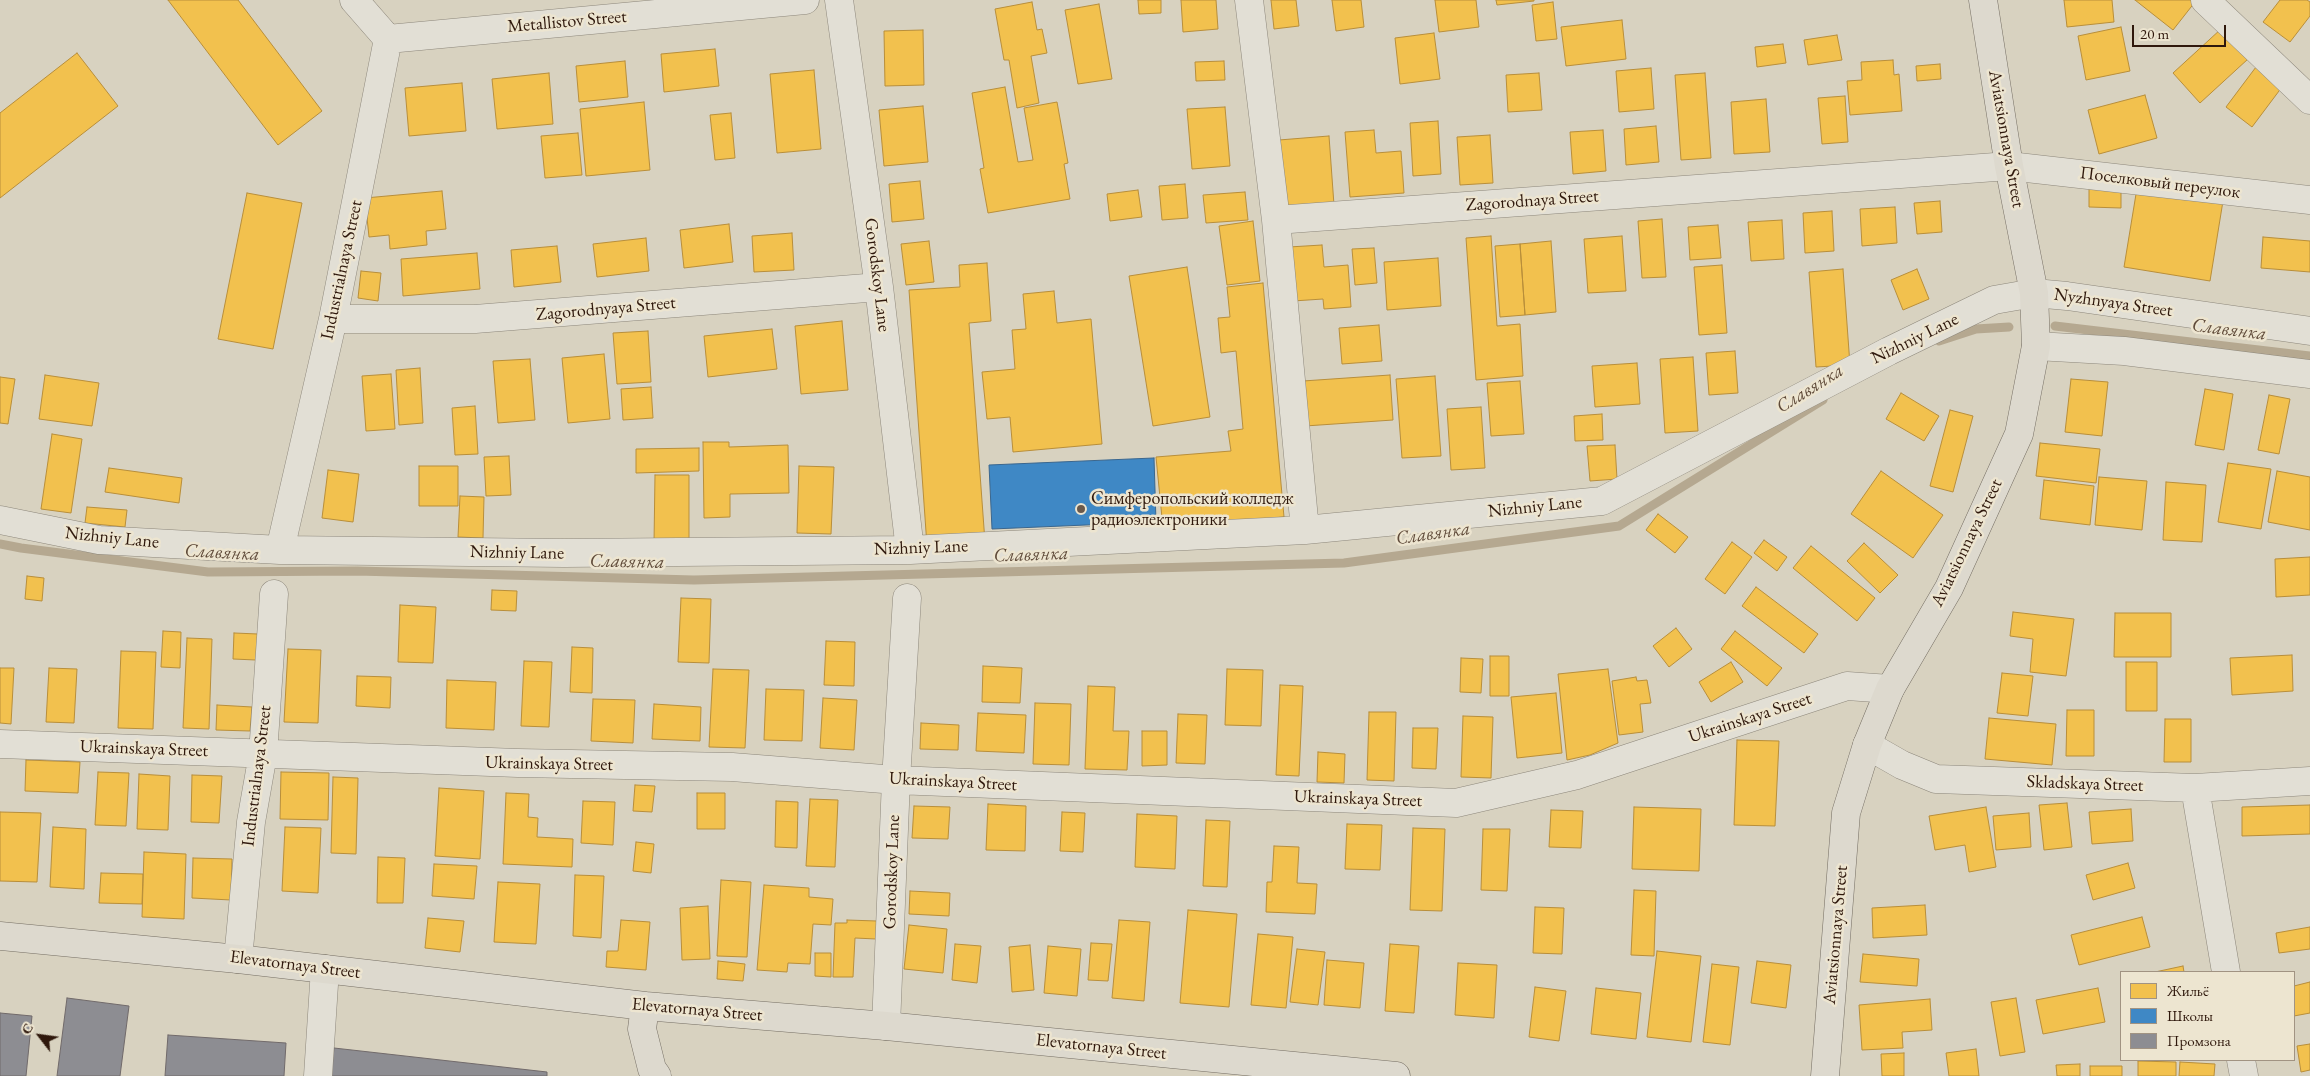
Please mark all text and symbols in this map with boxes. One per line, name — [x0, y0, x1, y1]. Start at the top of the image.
street label: Metallistov Street — [506, 6, 628, 38]
scale bar — [2135, 15, 2229, 47]
text: 20 m — [2140, 24, 2169, 43]
street label: Aviatsionnaya Street — [1983, 68, 2029, 210]
street label: Поселковый переулок — [2079, 162, 2241, 204]
street label: Zagorodnaya Street — [1465, 186, 1599, 216]
street label: Industrialnaya Street — [317, 198, 367, 342]
street label: Gorodskoy Lane — [859, 217, 895, 333]
street label: Nyzhnyaya Street — [2052, 284, 2174, 322]
street label: Zagorodnyaya Street — [535, 292, 677, 326]
street label: Nizhniy Lane — [1868, 309, 1962, 369]
water label: Славянка — [2190, 314, 2268, 346]
water label: Славянка — [1772, 359, 1848, 419]
street label: Aviatsionnaya Street — [1927, 476, 2007, 610]
place label: Симферопольский колледж радиоэлектроники — [1091, 488, 1294, 530]
street label: Nizhniy Lane — [1487, 491, 1583, 523]
marker: Симферопольский колледж радиоэлектроники — [1075, 503, 1087, 515]
water label: Славянка — [1394, 517, 1472, 551]
street label: Nizhniy Lane — [64, 522, 160, 554]
street label: Nizhniy Lane — [873, 536, 969, 560]
water label: Славянка — [184, 540, 260, 566]
street label: Nizhniy Lane — [470, 541, 564, 565]
water label: Славянка — [993, 542, 1069, 568]
water label: Славянка — [589, 550, 665, 574]
street label: Ukrainskaya Street — [1686, 688, 1814, 748]
street label: Industrialnaya Street — [238, 704, 276, 848]
street label: Ukrainskaya Street — [80, 736, 208, 762]
street label: Ukrainskaya Street — [485, 752, 613, 776]
street label: Ukrainskaya Street — [889, 768, 1017, 796]
street label: Skladskaya Street — [2026, 771, 2144, 797]
street label: Ukrainskaya Street — [1294, 786, 1422, 812]
street label: Gorodskoy Lane — [879, 814, 905, 930]
street label: Aviatsionnaya Street — [1819, 865, 1853, 1005]
street label: Elevatornaya Street — [229, 946, 361, 984]
legend — [2120, 971, 2295, 1061]
text: Жильё — [2167, 981, 2209, 1000]
street label: Elevatornaya Street — [631, 994, 763, 1026]
text: Школы — [2167, 1006, 2213, 1025]
north arrow — [15, 1011, 65, 1061]
text: С — [17, 1020, 37, 1037]
street label: Elevatornaya Street — [1035, 1029, 1167, 1065]
text: Промзона — [2167, 1031, 2231, 1050]

